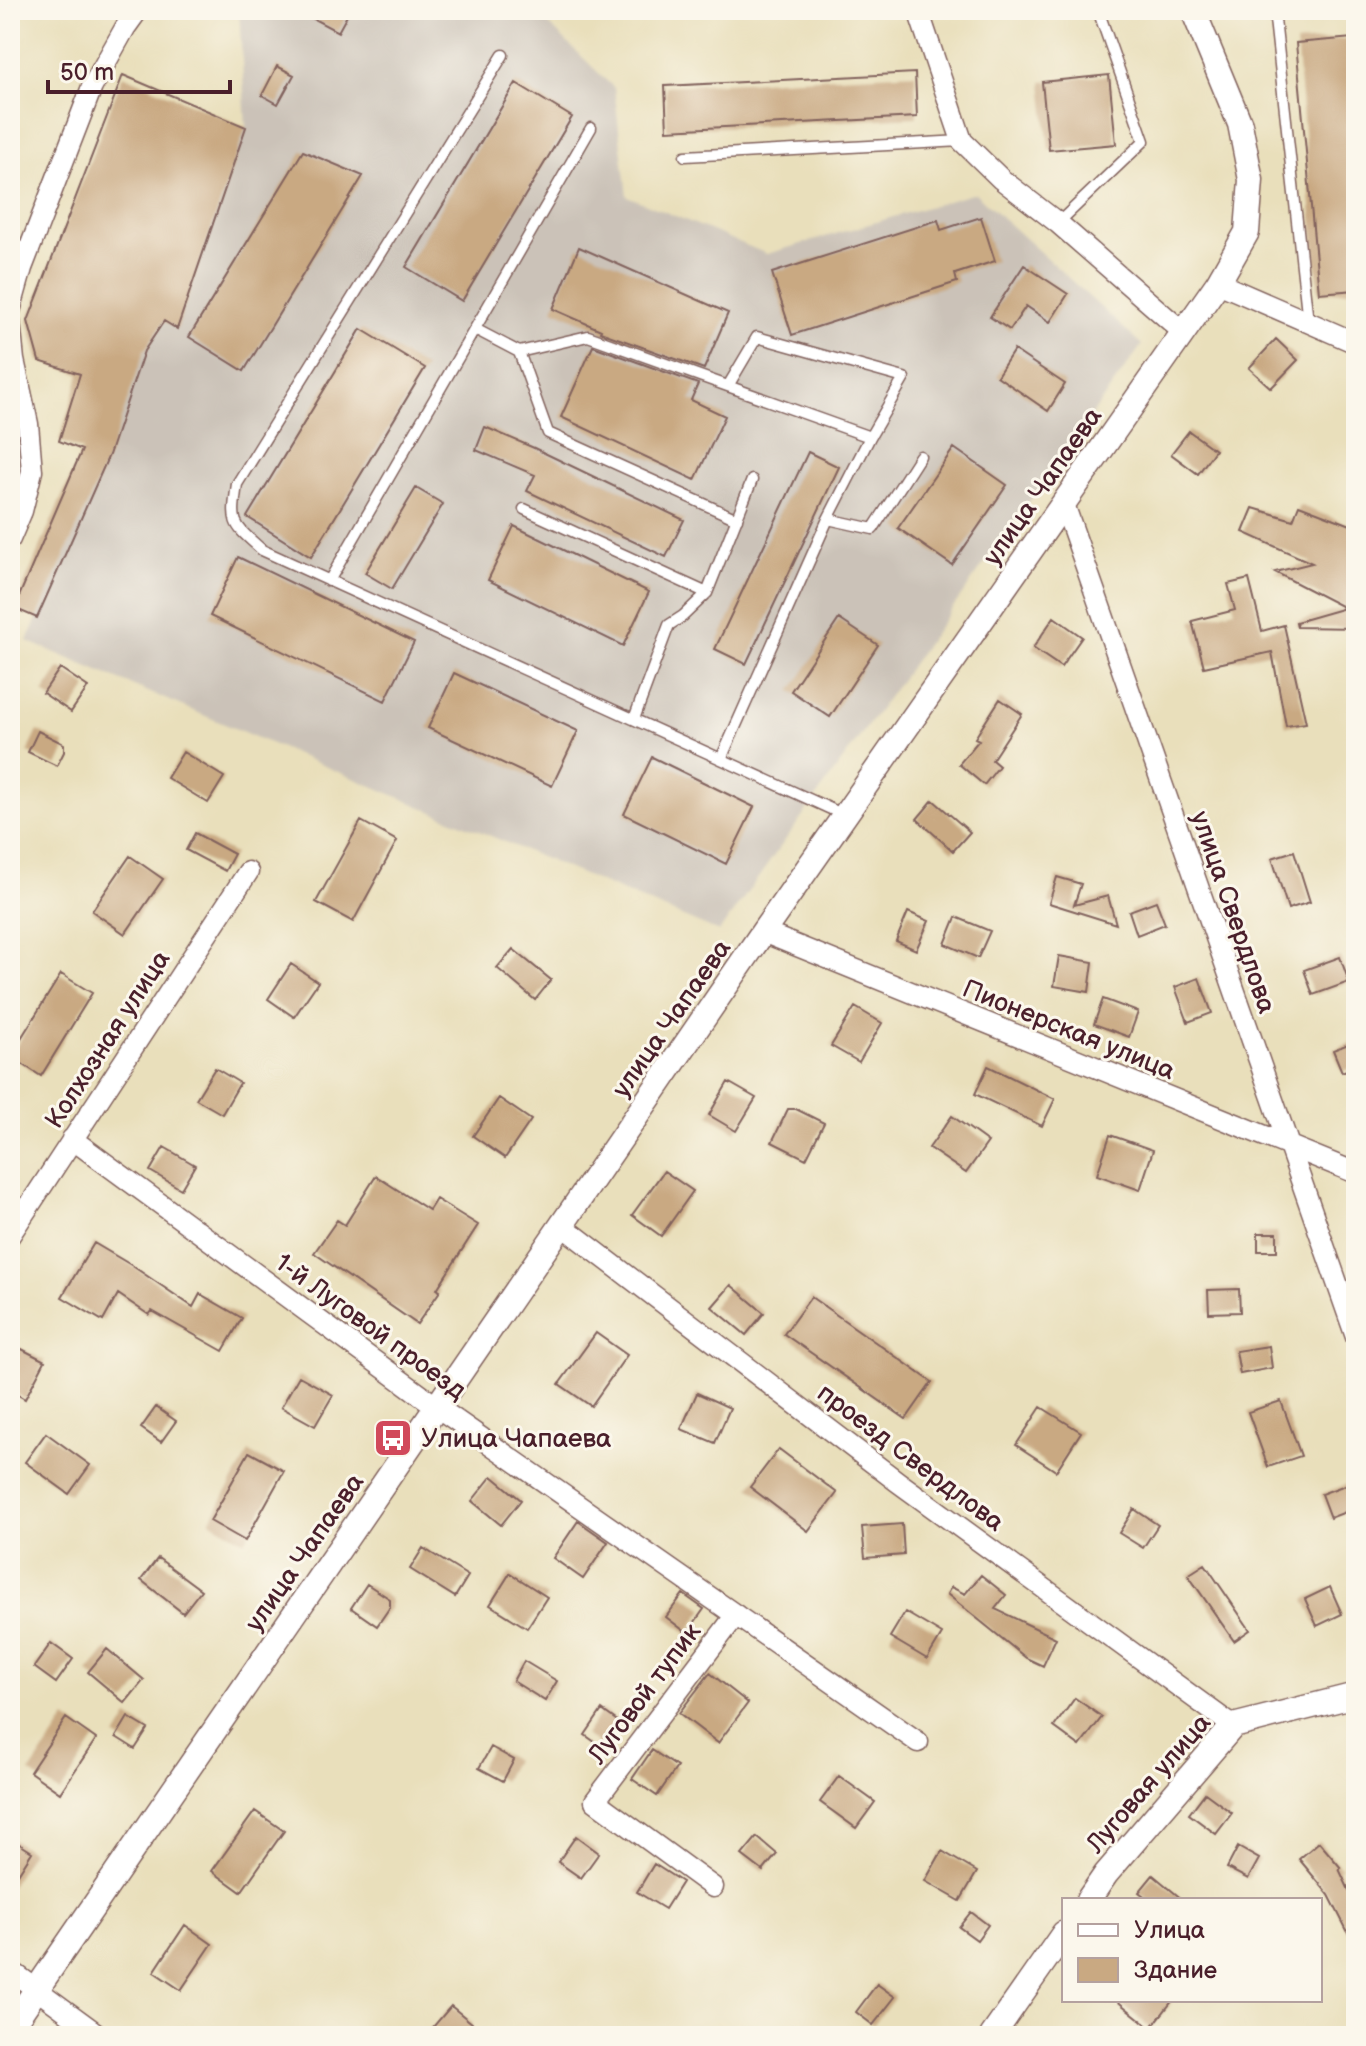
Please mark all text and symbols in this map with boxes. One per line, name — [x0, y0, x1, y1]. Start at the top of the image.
scale bar — [48, 44, 230, 94]
text: 50 m — [60, 58, 114, 87]
street label: улица Чапаева — [977, 402, 1109, 572]
street label: улица Свердлова — [1183, 807, 1282, 1018]
street label: улица Чапаева — [606, 934, 738, 1104]
street label: Колхозная улица — [39, 945, 177, 1134]
street label: Пионерская улица — [958, 974, 1179, 1087]
street label: 1-й Луговой проезд — [269, 1248, 472, 1407]
street label: проезд Свердлова — [811, 1378, 1010, 1539]
bus stop icon: Улица Чапаева — [372, 1417, 414, 1459]
place label: Улица Чапаева — [421, 1424, 611, 1455]
street label: улица Чапаева — [239, 1468, 371, 1638]
street label: Луговой тупик — [582, 1617, 708, 1771]
street label: Луговая улица — [1080, 1708, 1218, 1861]
legend — [1062, 1898, 1322, 2002]
text: Улица — [1134, 1916, 1205, 1945]
text: Здание — [1134, 1956, 1217, 1985]

